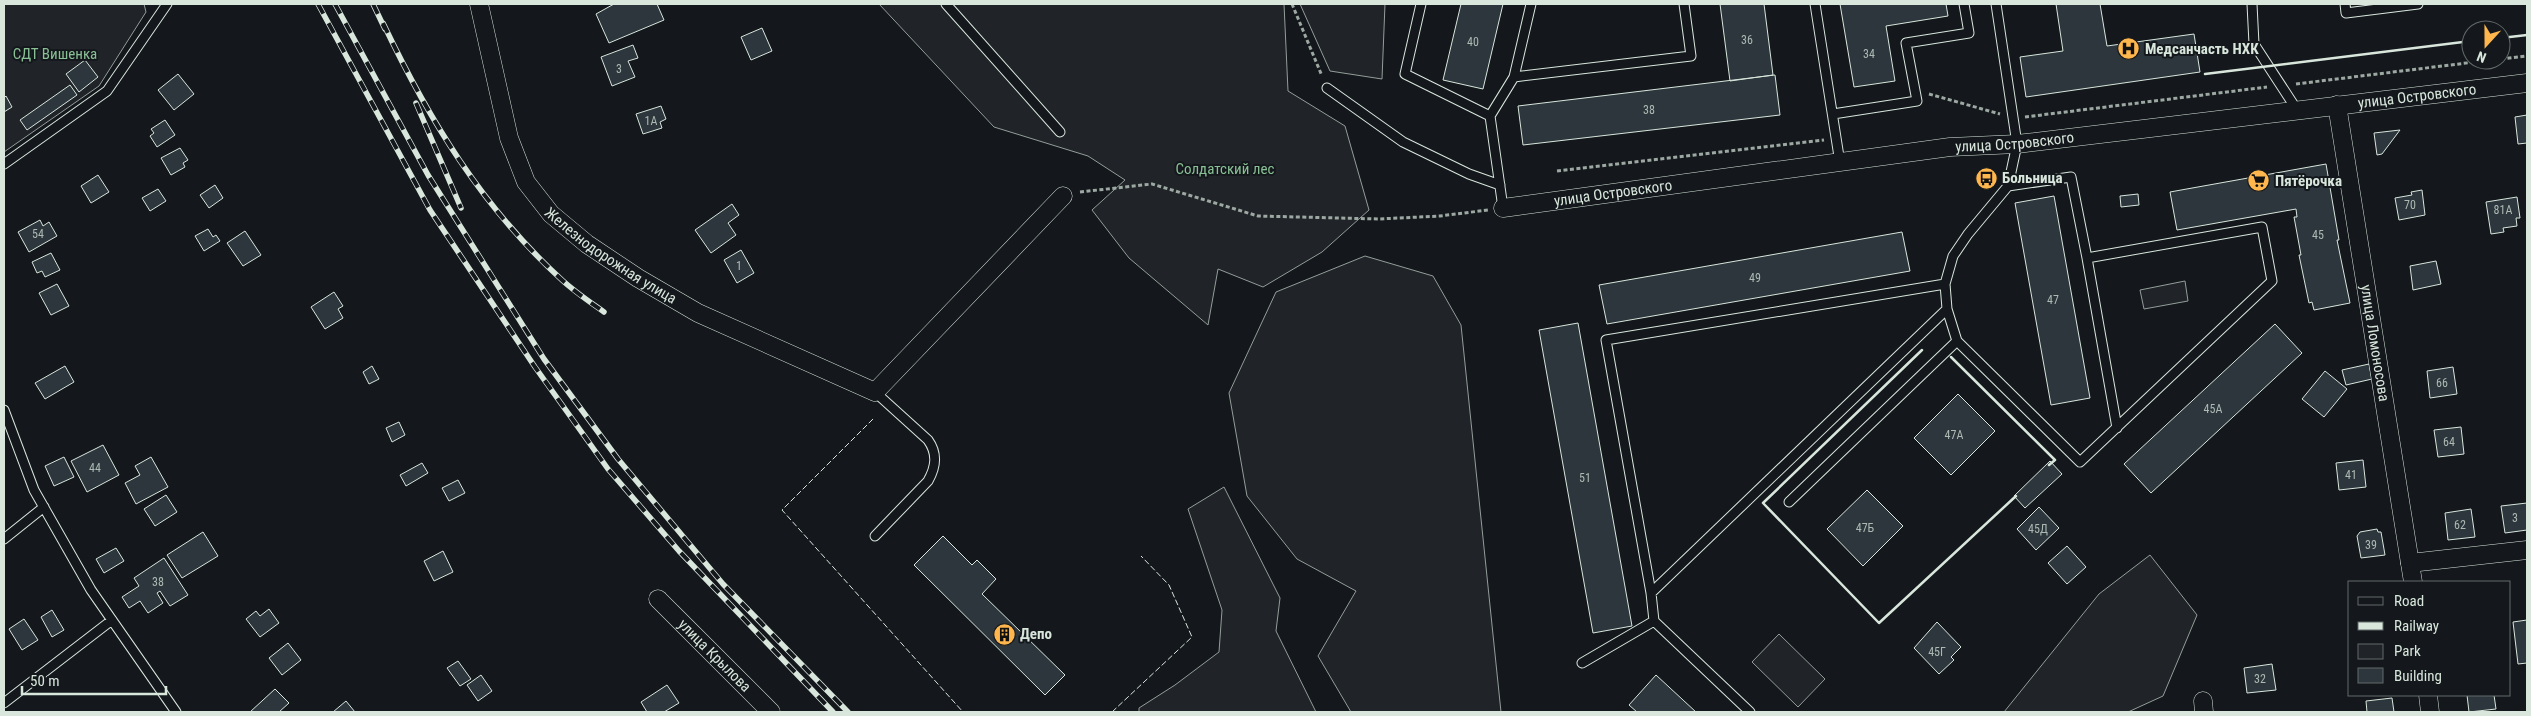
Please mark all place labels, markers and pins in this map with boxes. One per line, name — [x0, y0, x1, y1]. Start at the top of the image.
hospital icon: Медсанчасть НХК — [2117, 37, 2141, 61]
place label: Медсанчасть НХК — [2145, 40, 2259, 58]
bus stop icon: Больница — [1974, 166, 1998, 190]
place label: Больница — [2002, 169, 2063, 187]
supermarket icon: Пятёрочка — [2247, 169, 2271, 193]
place label: Пятёрочка — [2275, 172, 2342, 190]
building icon: Депо — [992, 622, 1016, 646]
place label: Депо — [1020, 625, 1052, 643]

